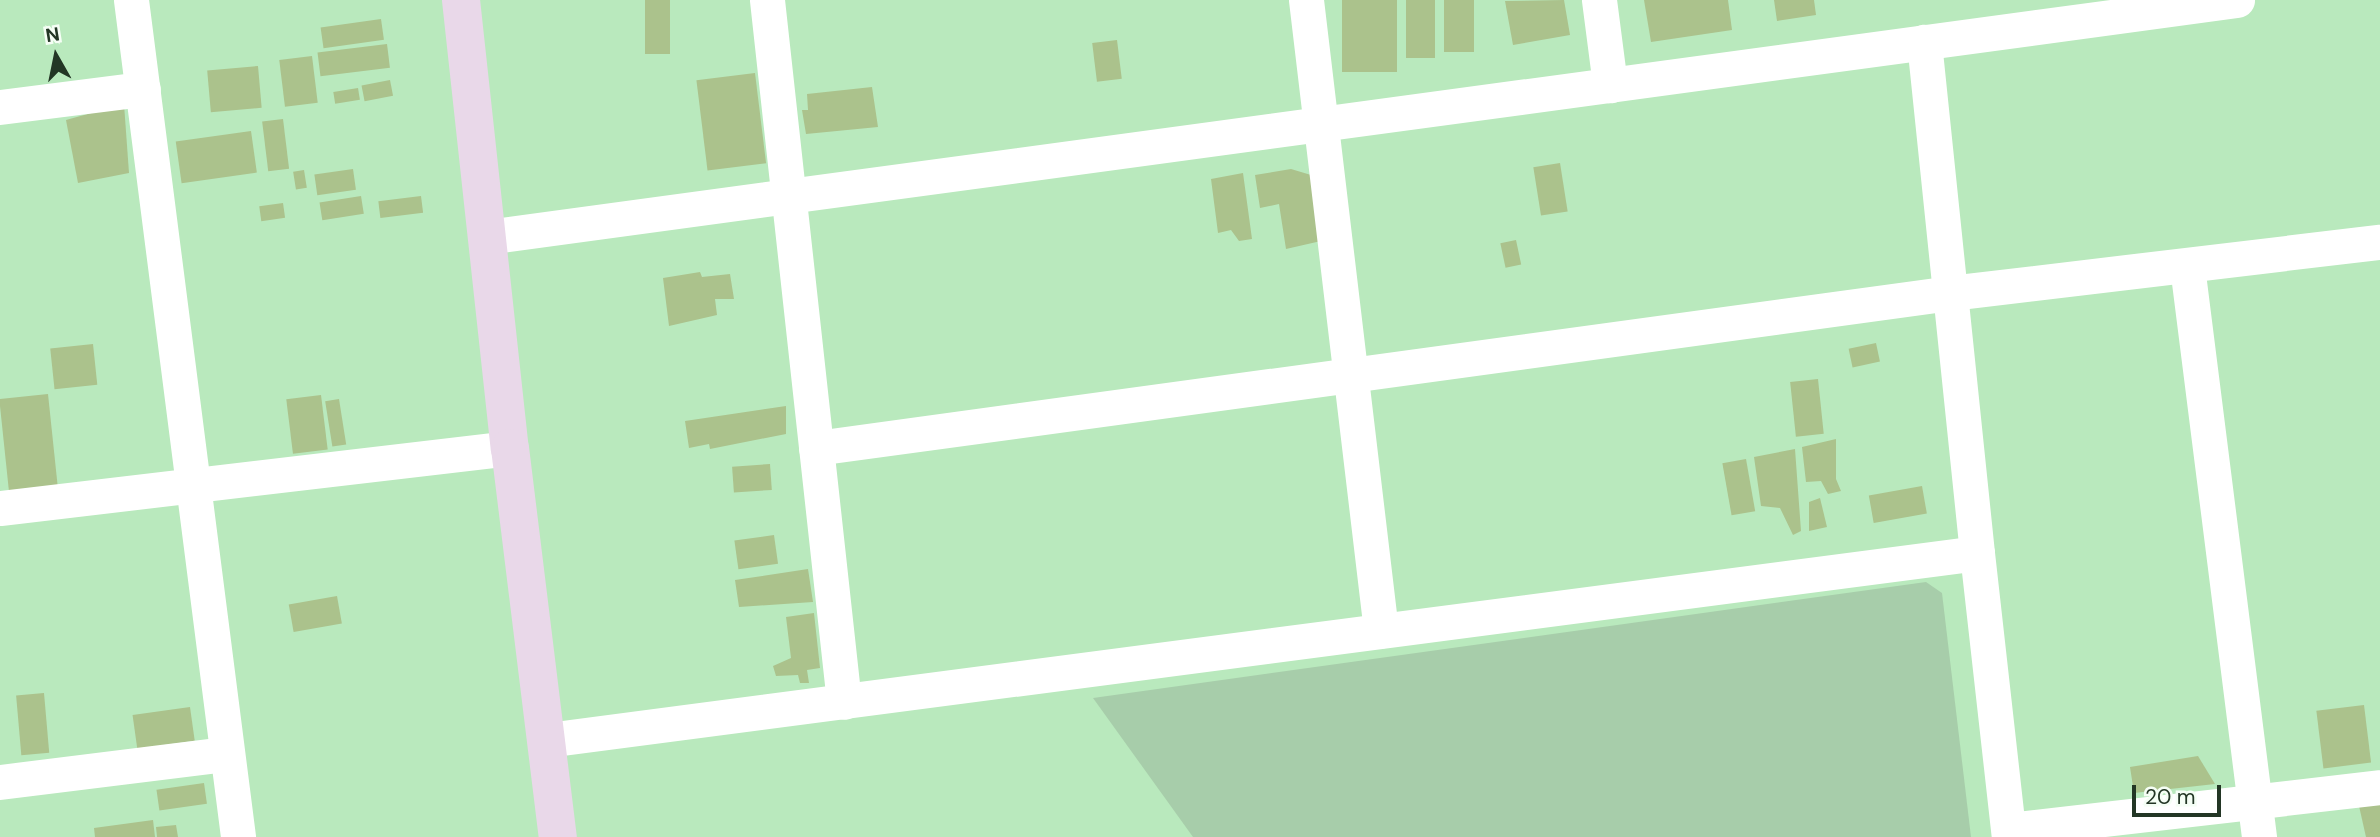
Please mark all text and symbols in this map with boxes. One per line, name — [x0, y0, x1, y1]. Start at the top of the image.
north arrow — [21, 21, 91, 91]
text: N — [44, 21, 61, 48]
scale bar — [2135, 770, 2224, 814]
text: 20 m — [2145, 783, 2196, 811]

